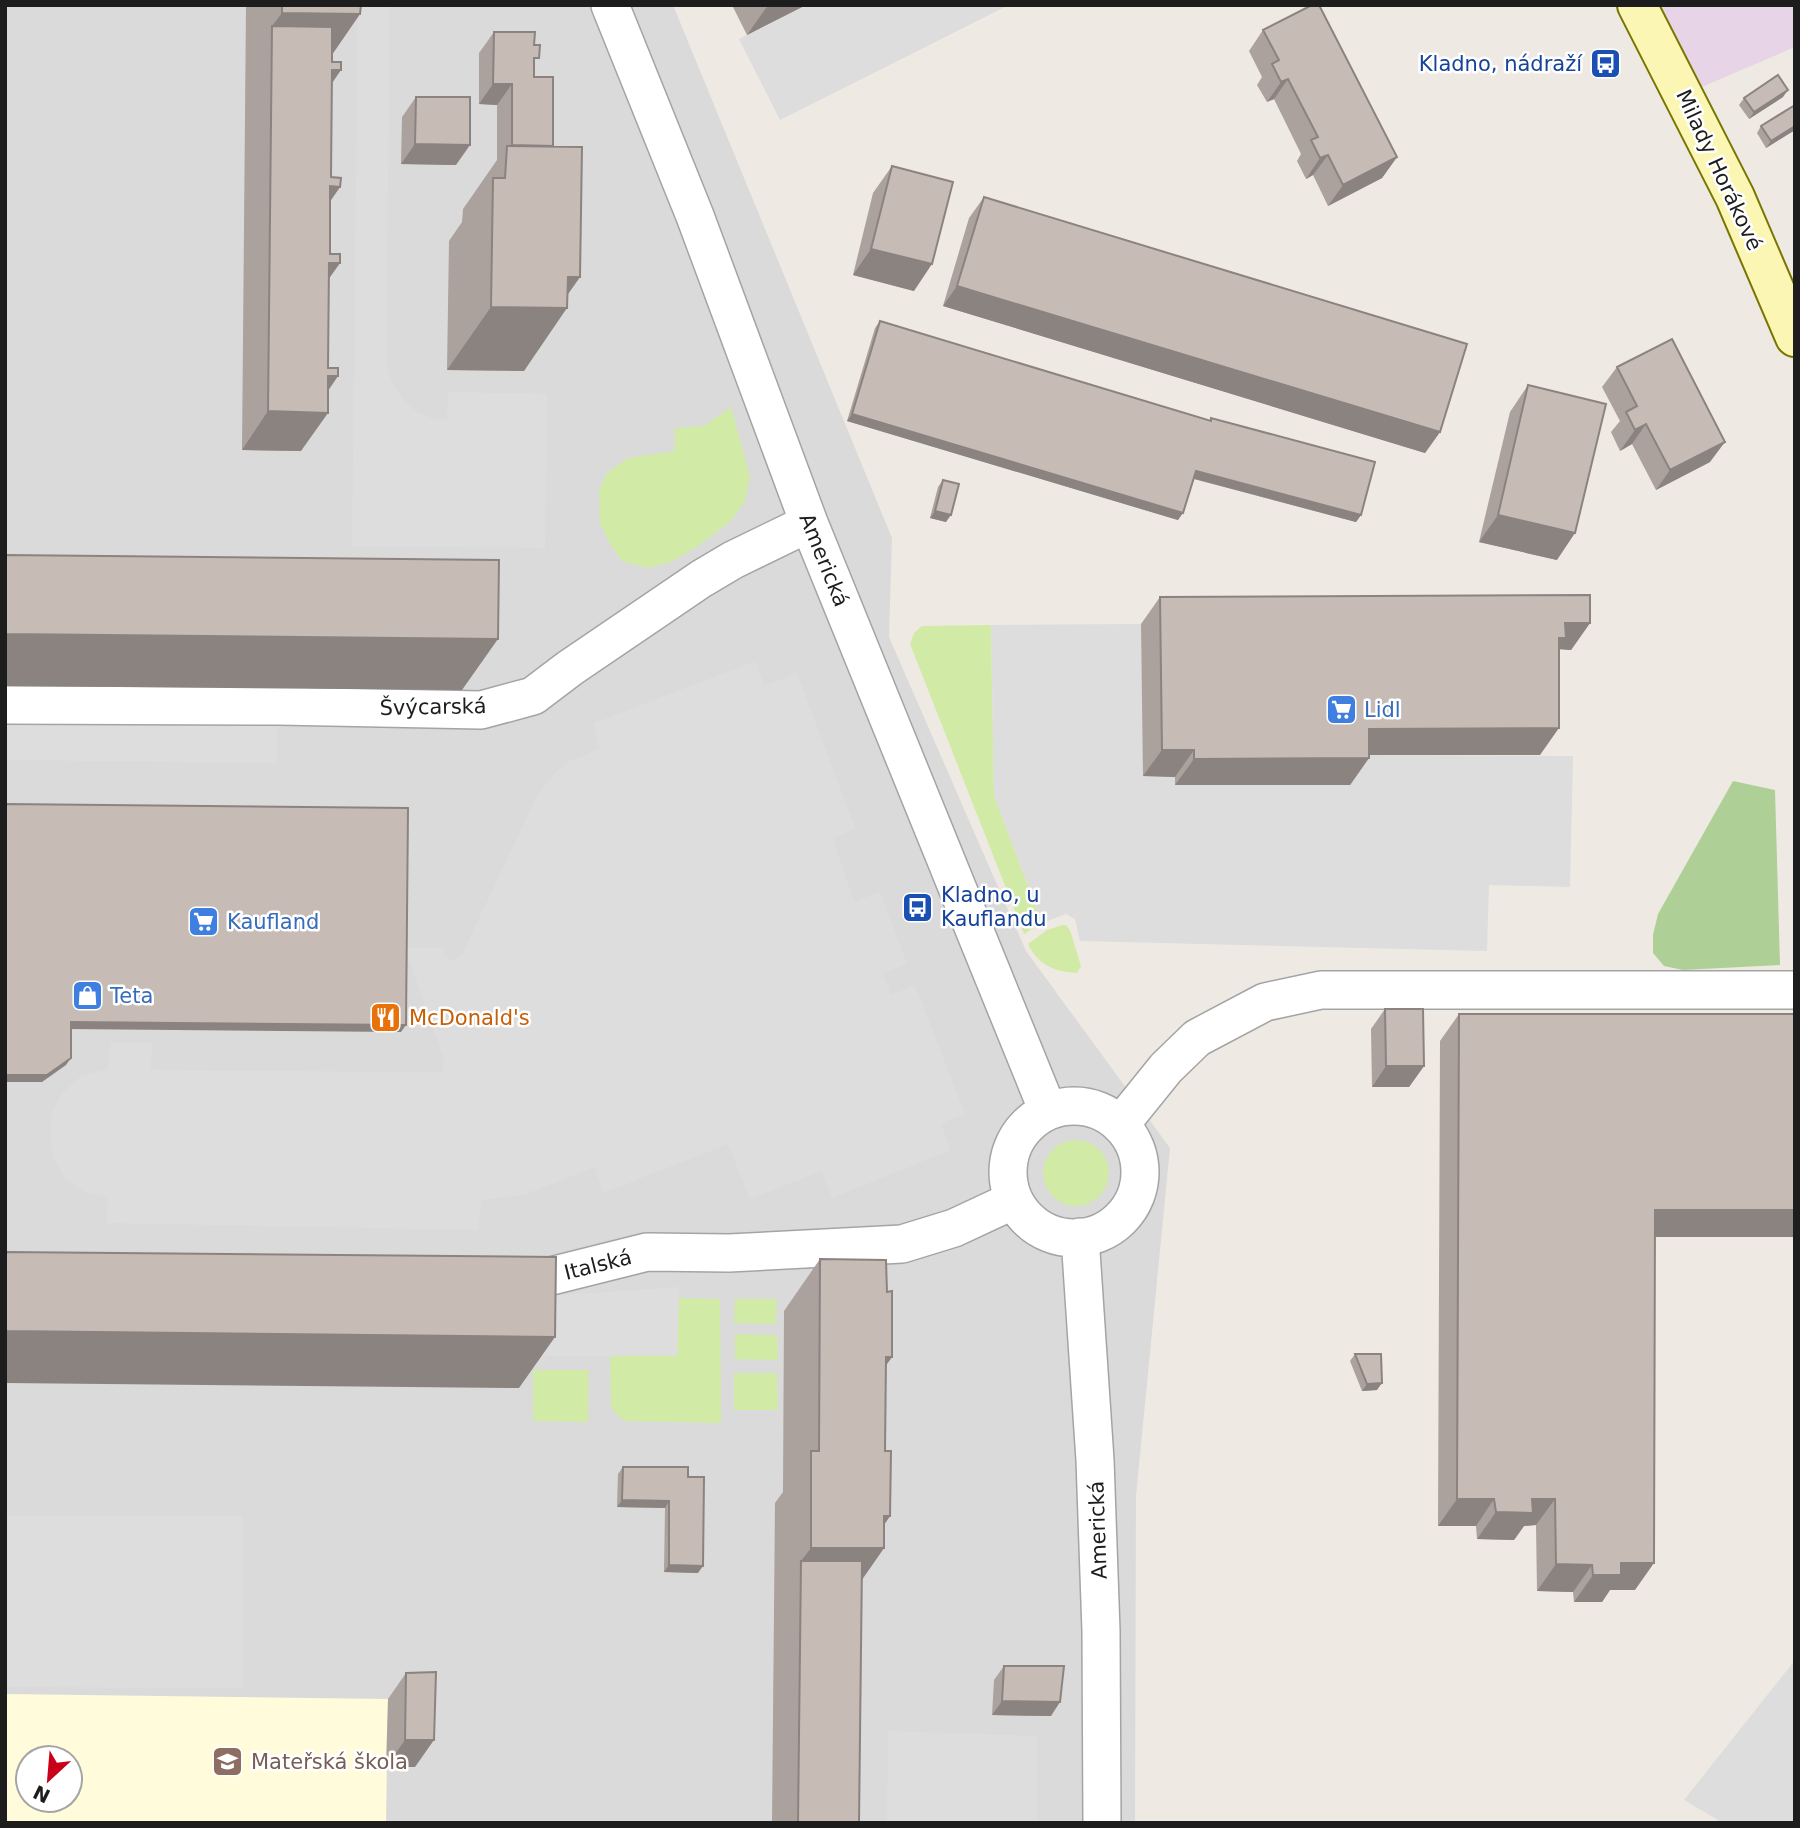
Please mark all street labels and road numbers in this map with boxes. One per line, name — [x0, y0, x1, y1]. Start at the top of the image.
street label: Milady Horákové — [1671, 86, 1767, 254]
street label: Americká — [794, 510, 854, 610]
street label: Švýcarská — [379, 693, 487, 720]
street label: Italská — [562, 1245, 634, 1285]
street label: Americká — [1084, 1480, 1112, 1580]

